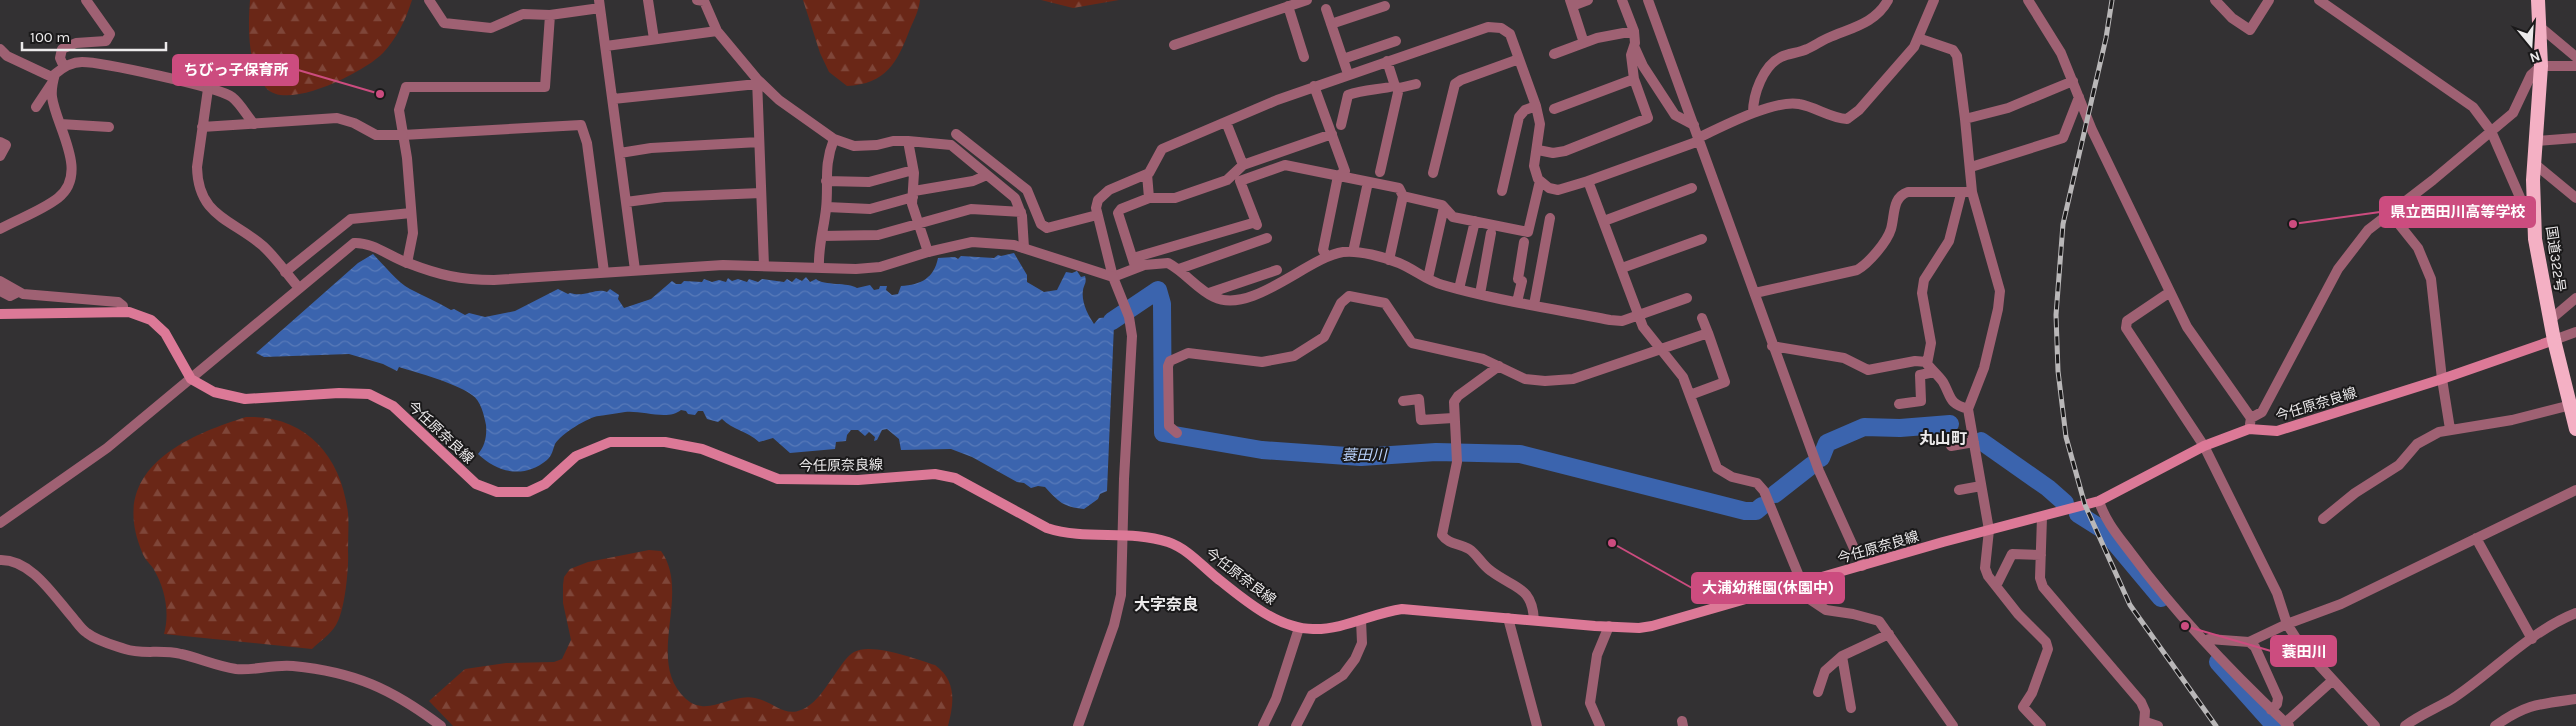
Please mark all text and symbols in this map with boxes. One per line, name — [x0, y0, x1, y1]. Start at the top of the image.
scale bar — [22, 20, 166, 52]
north arrow — [2506, 20, 2556, 70]
text: 100 m — [30, 28, 70, 46]
text: N — [2527, 47, 2542, 67]
callout: ちびっ子保育所 — [173, 55, 298, 85]
text: ちびっ子保育所 — [183, 61, 289, 79]
callout: 県立西田川高等学校 — [2380, 197, 2535, 227]
text: 県立西田川高等学校 — [2390, 203, 2526, 221]
street label: 国道322号 — [2542, 225, 2569, 293]
street label: 今任原奈良線 — [2273, 384, 2359, 425]
street label: 今任原奈良線 — [404, 398, 477, 467]
district label: 丸山町 — [1919, 429, 1967, 448]
water label: 蓑田川 — [1341, 446, 1388, 464]
street label: 今任原奈良線 — [799, 456, 883, 475]
street label: 今任原奈良線 — [1835, 528, 1921, 567]
street label: 今任原奈良線 — [1202, 544, 1279, 608]
callout: 大浦幼稚園(休園中) — [1692, 573, 1844, 603]
text: 大浦幼稚園(休園中) — [1702, 579, 1834, 597]
district label: 大字奈良 — [1134, 595, 1198, 614]
callout: 蓑田川 — [2271, 636, 2336, 666]
text: 蓑田川 — [2281, 643, 2327, 661]

